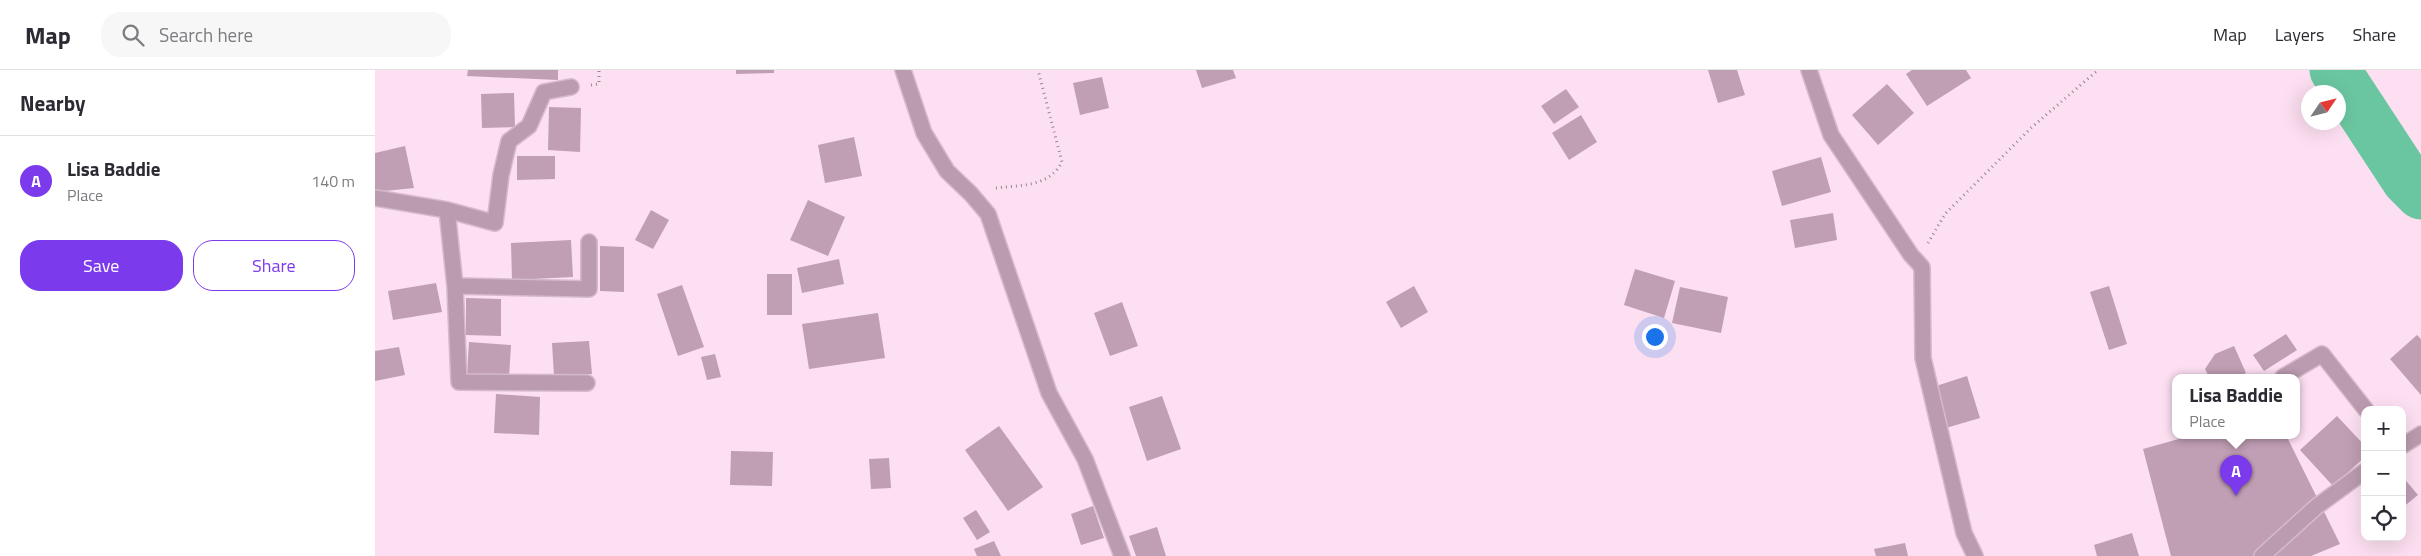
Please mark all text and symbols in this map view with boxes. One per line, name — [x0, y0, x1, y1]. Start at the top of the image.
search box — [101, 12, 451, 57]
text: Map — [25, 17, 71, 53]
text: Search here — [159, 20, 253, 49]
icon: search — [119, 21, 147, 49]
text: Map — [2213, 21, 2247, 48]
text: Layers — [2275, 21, 2324, 48]
text: Share — [2352, 21, 2396, 48]
north arrow — [2301, 85, 2346, 130]
text: Nearby — [20, 87, 85, 119]
text: Lisa Baddie — [67, 154, 160, 183]
text: A — [31, 169, 41, 193]
text: 140 m — [311, 169, 355, 193]
text: Place — [67, 183, 103, 207]
button: Save — [20, 240, 183, 291]
button: Share — [193, 240, 355, 291]
your location — [1642, 324, 1668, 350]
popup — [2172, 374, 2300, 439]
text: Lisa Baddie — [2189, 380, 2283, 409]
map controls — [2361, 406, 2406, 541]
button: + — [2361, 406, 2406, 451]
text: Place — [2189, 409, 2225, 433]
button: − — [2361, 451, 2406, 496]
pin: A — [2220, 455, 2252, 496]
button: locate — [2361, 496, 2406, 541]

